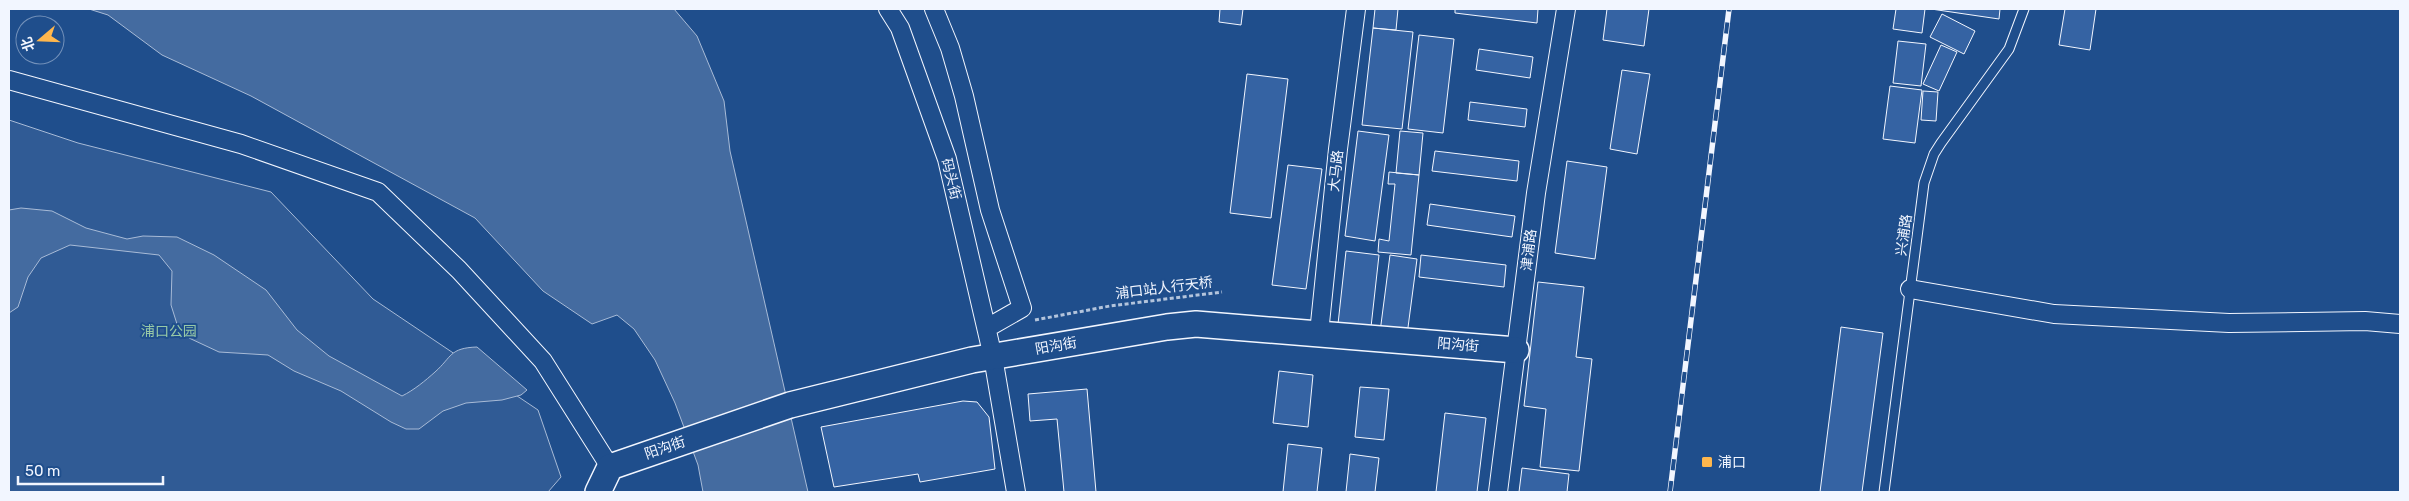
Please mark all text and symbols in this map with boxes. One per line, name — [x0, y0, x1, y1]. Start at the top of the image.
north arrow — [15, 15, 65, 65]
text: 北 — [18, 35, 38, 53]
street label: 大马路 — [1325, 149, 1347, 193]
street label: 码头街 — [938, 157, 964, 201]
street label: 兴浦路 — [1893, 213, 1915, 257]
street label: 津浦路 — [1518, 228, 1540, 272]
street label: 浦口站人行天桥 — [1114, 274, 1214, 302]
park label: 浦口公园 — [141, 323, 197, 340]
street label: 阳沟街 — [1034, 334, 1078, 358]
street label: 阳沟街 — [1436, 335, 1480, 355]
street label: 阳沟街 — [642, 433, 688, 463]
scale bar — [18, 454, 162, 486]
place label: 浦口 — [1718, 454, 1746, 471]
marker: 浦口 — [1700, 455, 1714, 469]
text: 50 m — [25, 462, 60, 480]

